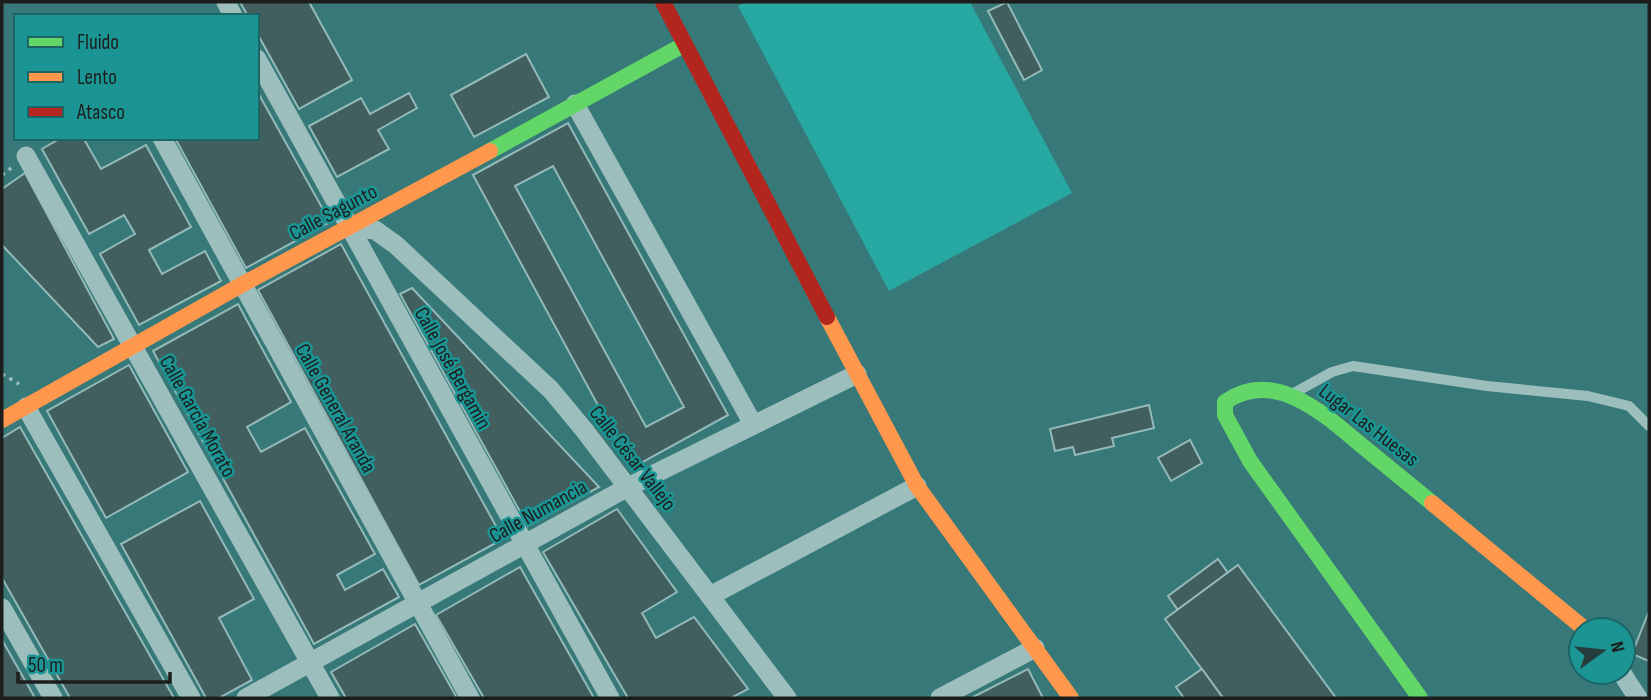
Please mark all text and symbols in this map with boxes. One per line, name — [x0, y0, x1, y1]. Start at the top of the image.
legend — [14, 14, 259, 140]
text: Fluido — [77, 30, 119, 55]
text: Lento — [77, 65, 117, 90]
text: Atasco — [76, 100, 125, 125]
street label: Calle Sagunto — [285, 179, 381, 246]
street label: Calle José Bergamin — [409, 303, 496, 434]
street label: Calle General Aranda — [290, 339, 381, 477]
street label: Calle García Morato — [154, 351, 241, 481]
street label: Lugar Las Huesas — [1314, 379, 1424, 472]
street label: Calle César Vallejo — [584, 401, 681, 516]
street label: Calle Numancia — [485, 474, 592, 549]
north arrow — [1567, 616, 1637, 686]
text: N — [1605, 639, 1629, 655]
scale bar — [18, 640, 170, 684]
text: 50 m — [28, 653, 63, 678]

